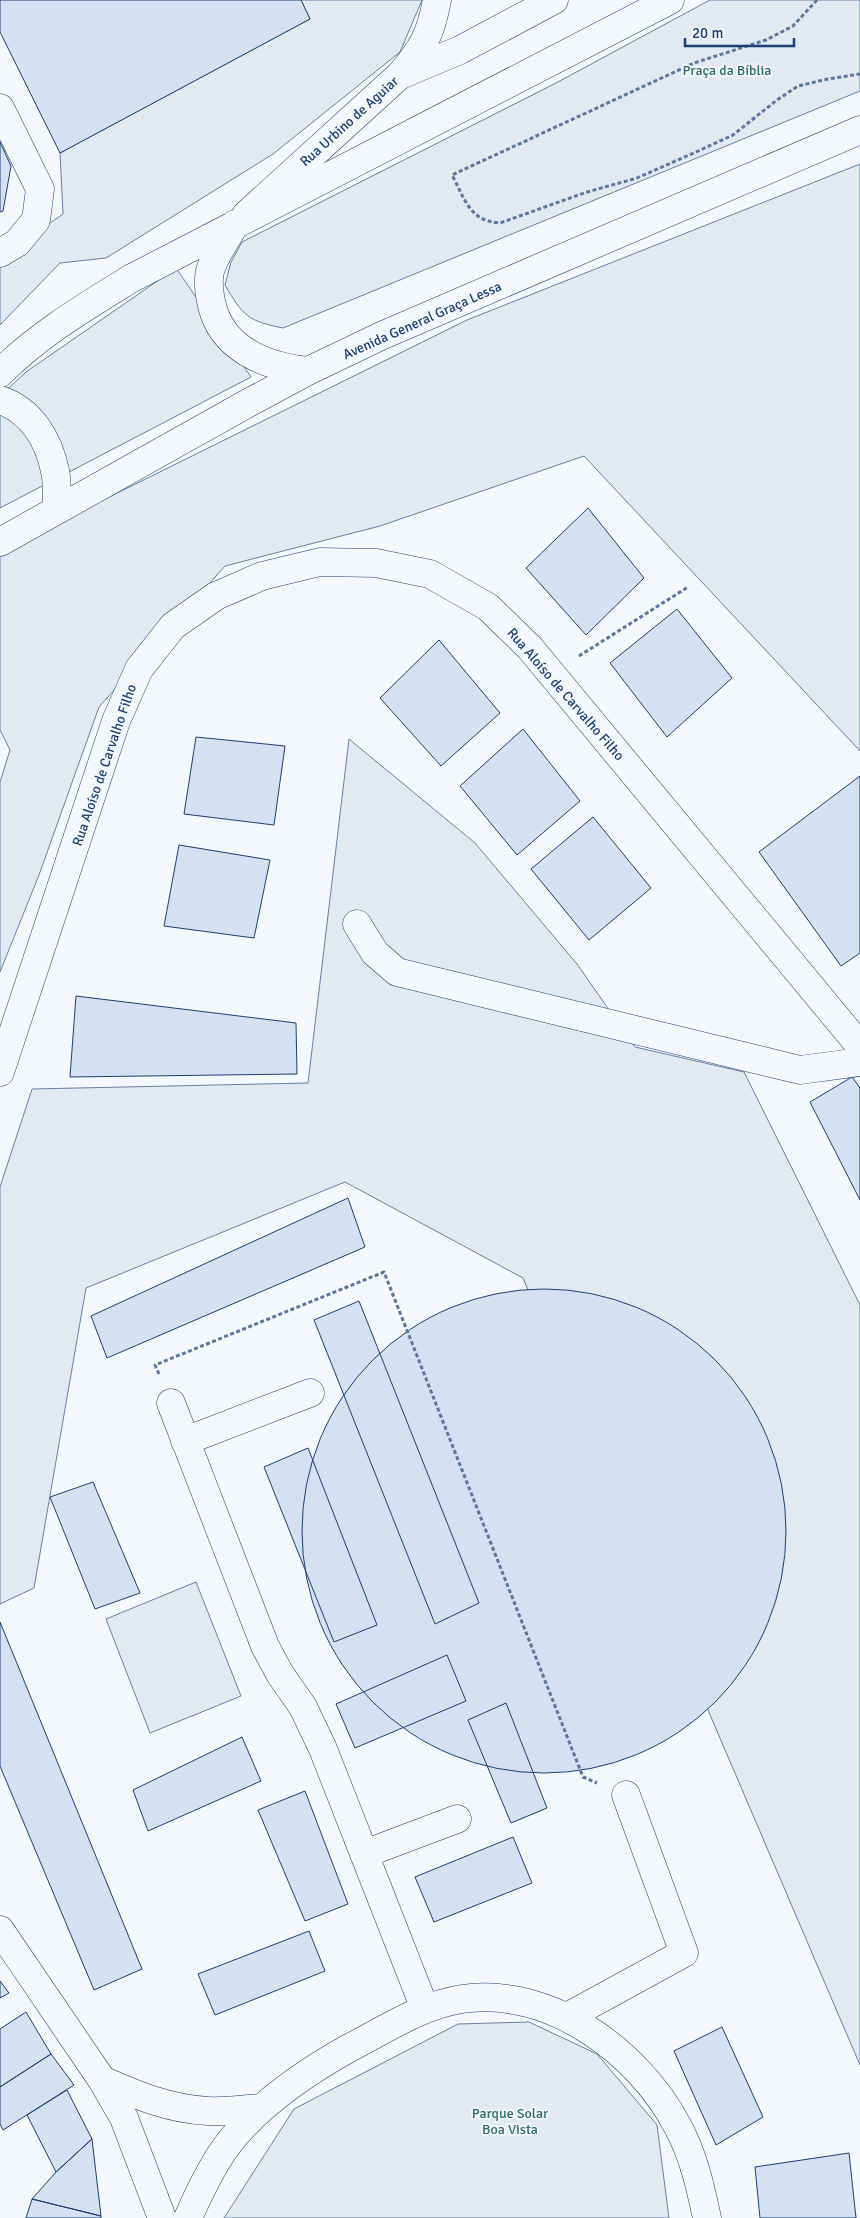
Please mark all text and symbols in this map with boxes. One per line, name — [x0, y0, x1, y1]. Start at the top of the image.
scale bar — [685, 15, 794, 47]
text: 20 m — [692, 24, 723, 42]
park label: Praça da Bíblia — [683, 62, 771, 79]
street label: Rua Urbino de Aguiar — [297, 72, 403, 170]
street label: Avenida General Graça Lessa — [340, 278, 504, 363]
street label: Rua Aloíso de Carvalho Filho — [503, 625, 628, 764]
street label: Rua Aloíso de Carvalho Filho — [69, 682, 140, 848]
park label: Parque Solar Boa Vista — [472, 2105, 549, 2138]

